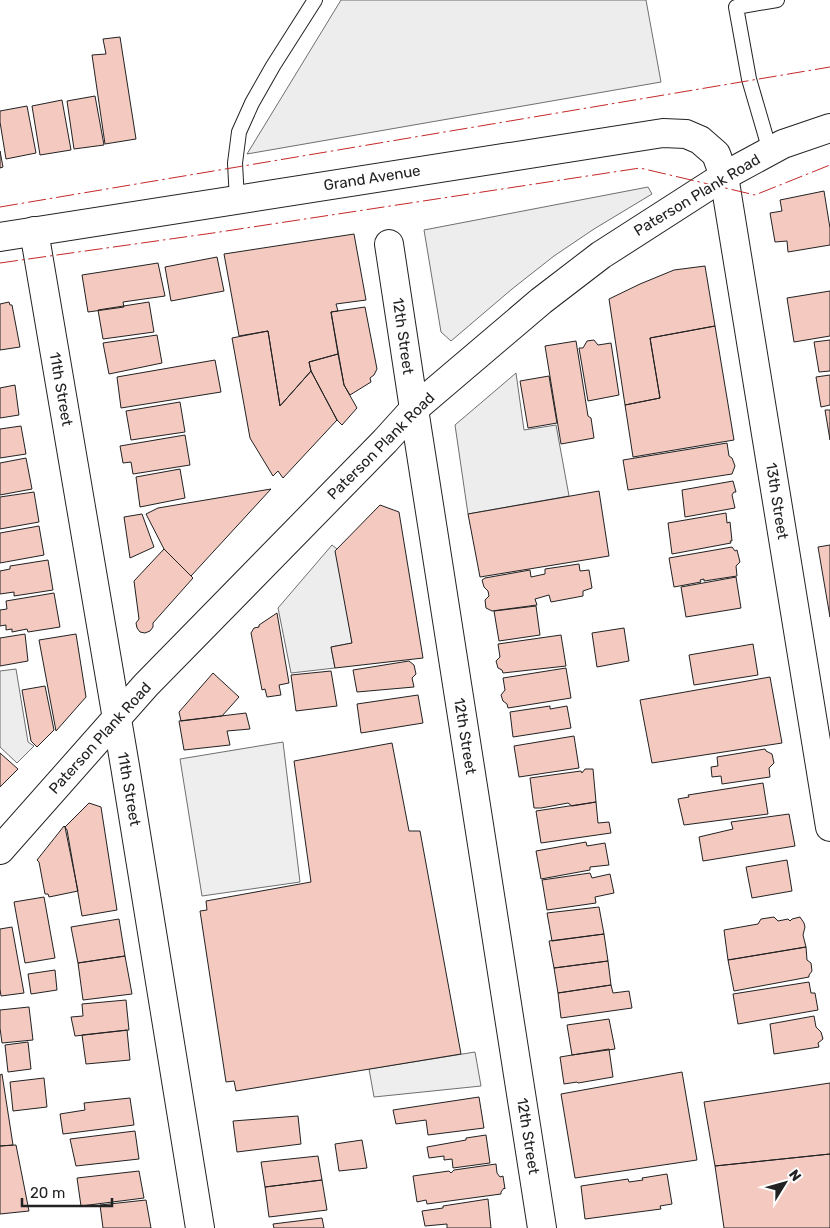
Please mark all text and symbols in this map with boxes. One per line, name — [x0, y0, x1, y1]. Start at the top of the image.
street label: Paterson Plank Road — [631, 150, 763, 240]
street label: Grand Avenue — [322, 161, 422, 195]
street label: 12th Street — [389, 296, 417, 376]
street label: 11th Street — [46, 351, 76, 428]
street label: Paterson Plank Road — [324, 389, 438, 503]
street label: 13th Street — [762, 461, 792, 541]
street label: Paterson Plank Road — [45, 678, 155, 798]
street label: 12th Street — [450, 696, 480, 776]
street label: 11th Street — [114, 751, 144, 828]
street label: 12th Street — [513, 1096, 543, 1176]
north arrow — [760, 1158, 810, 1208]
text: N — [785, 1166, 805, 1185]
scale bar — [22, 1176, 112, 1208]
text: 20 m — [30, 1184, 65, 1202]

